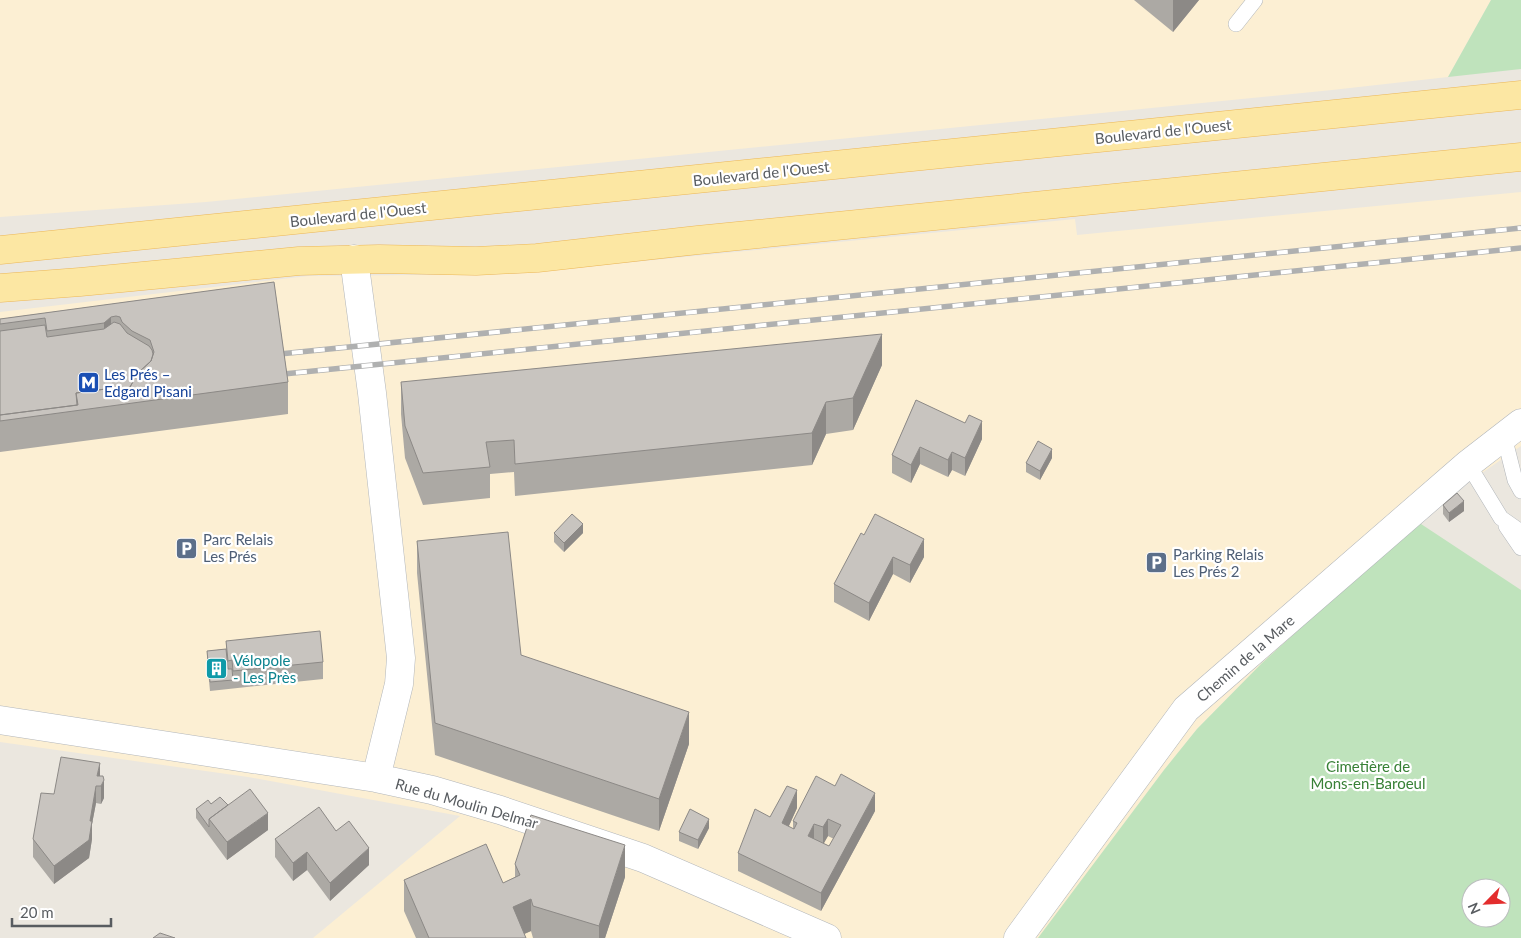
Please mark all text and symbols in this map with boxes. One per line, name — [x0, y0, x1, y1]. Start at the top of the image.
street label: Boulevard de l'Ouest — [1094, 115, 1233, 147]
street label: Boulevard de l'Ouest — [692, 157, 831, 189]
street label: Boulevard de l'Ouest — [289, 198, 428, 230]
place label: Les Prés – Edgard Pisani — [104, 365, 192, 400]
metro station icon: Les Prés – Edgard Pisani — [76, 371, 100, 395]
place label: Parc Relais Les Prés — [203, 530, 273, 565]
parking icon: Parc Relais Les Prés — [175, 536, 199, 560]
place label: Parking Relais Les Prés 2 — [1173, 545, 1264, 580]
parking icon: Parking Relais Les Prés 2 — [1145, 551, 1169, 575]
street label: Chemin de la Mare — [1192, 611, 1298, 705]
place label: Vélopole - Les Près — [233, 651, 296, 686]
building icon: Vélopole - Les Près — [205, 657, 229, 681]
park label: Cimetière de Mons-en-Baroeul — [1310, 757, 1426, 792]
street label: Rue du Moulin Delmar — [394, 774, 541, 832]
north arrow — [1461, 878, 1511, 928]
scale bar — [12, 896, 111, 928]
text: N — [1464, 900, 1484, 917]
text: 20 m — [20, 903, 54, 921]

